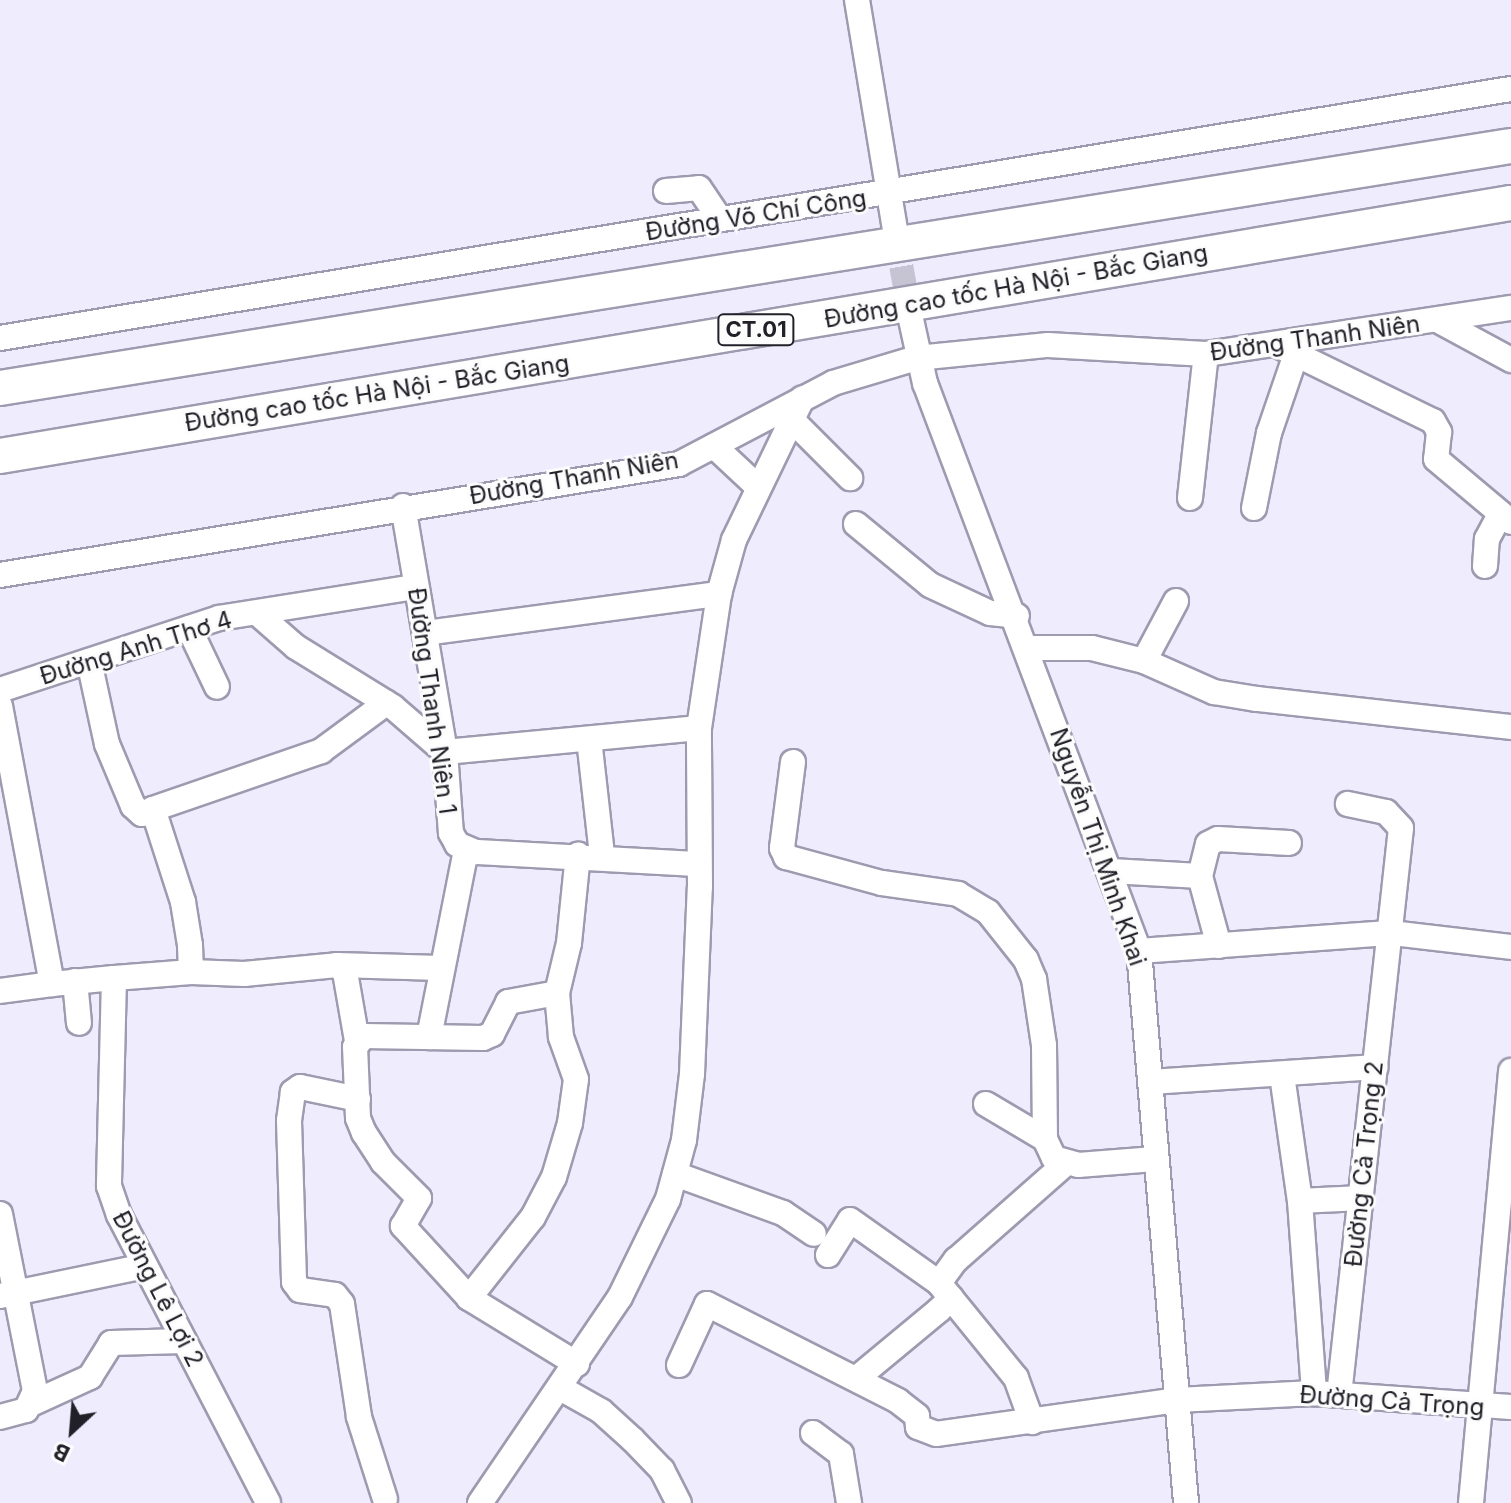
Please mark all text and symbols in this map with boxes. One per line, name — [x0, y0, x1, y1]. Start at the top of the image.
street label: Đường Võ Chí Công — [644, 183, 868, 247]
street label: Đường cao tốc Hà Nội - Bắc Giang — [822, 238, 1210, 334]
street label: Đường Thanh Niên — [1208, 309, 1422, 367]
road number: CT.01 — [716, 312, 796, 348]
street label: Đường cao tốc Hà Nội - Bắc Giang — [183, 348, 571, 438]
street label: Đường Thanh Niên — [467, 445, 681, 511]
street label: Đường Thanh Niên 1 — [402, 586, 462, 816]
street label: Đường Anh Thơ 4 — [37, 605, 235, 691]
street label: Nguyễn Thị Minh Khai — [1044, 724, 1152, 970]
street label: Đường Cả Trọng 2 — [1339, 1060, 1389, 1268]
street label: Đường Lê Lợi 2 — [106, 1206, 210, 1372]
street label: Đường Cả Trọng — [1299, 1380, 1485, 1422]
north arrow — [32, 1391, 112, 1471]
text: B — [49, 1438, 74, 1467]

